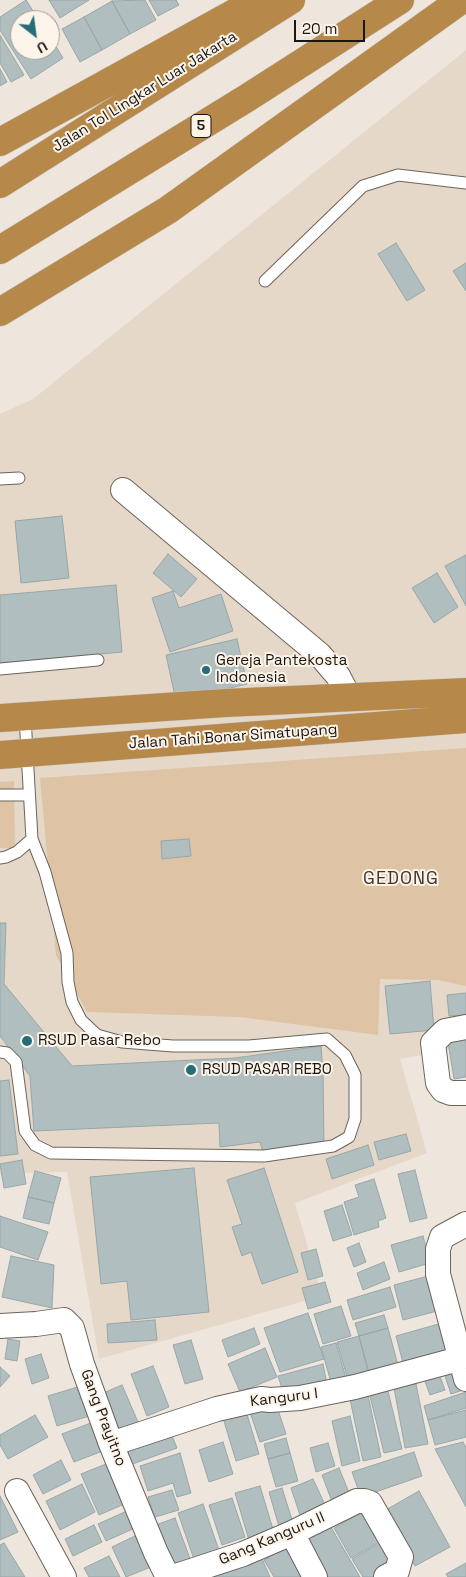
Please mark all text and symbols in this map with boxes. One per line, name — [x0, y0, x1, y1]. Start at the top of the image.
north arrow — [10, 10, 60, 60]
scale bar — [296, 10, 367, 42]
text: 20 m — [302, 19, 337, 38]
street label: Jalan Tol Lingkar Luar Jakarta — [50, 28, 240, 156]
text: U — [33, 37, 51, 57]
road number: 5 — [191, 114, 211, 138]
place label: Gereja Pantekosta Indonesia — [216, 652, 347, 687]
marker: Gereja Pantekosta Indonesia — [200, 664, 212, 676]
street label: Jalan Tahi Bonar Simatupang — [128, 721, 338, 753]
district label: GEDONG — [362, 868, 440, 890]
place label: RSUD Pasar Rebo — [38, 1032, 161, 1050]
marker: RSUD Pasar Rebo — [20, 1034, 34, 1048]
place label: RSUD PASAR REBO — [202, 1061, 332, 1079]
marker: RSUD PASAR REBO — [184, 1063, 198, 1077]
street label: Gang Prayitno — [76, 1367, 130, 1469]
street label: Kanguru I — [249, 1385, 319, 1411]
street label: Gang Kanguru II — [216, 1509, 328, 1569]

